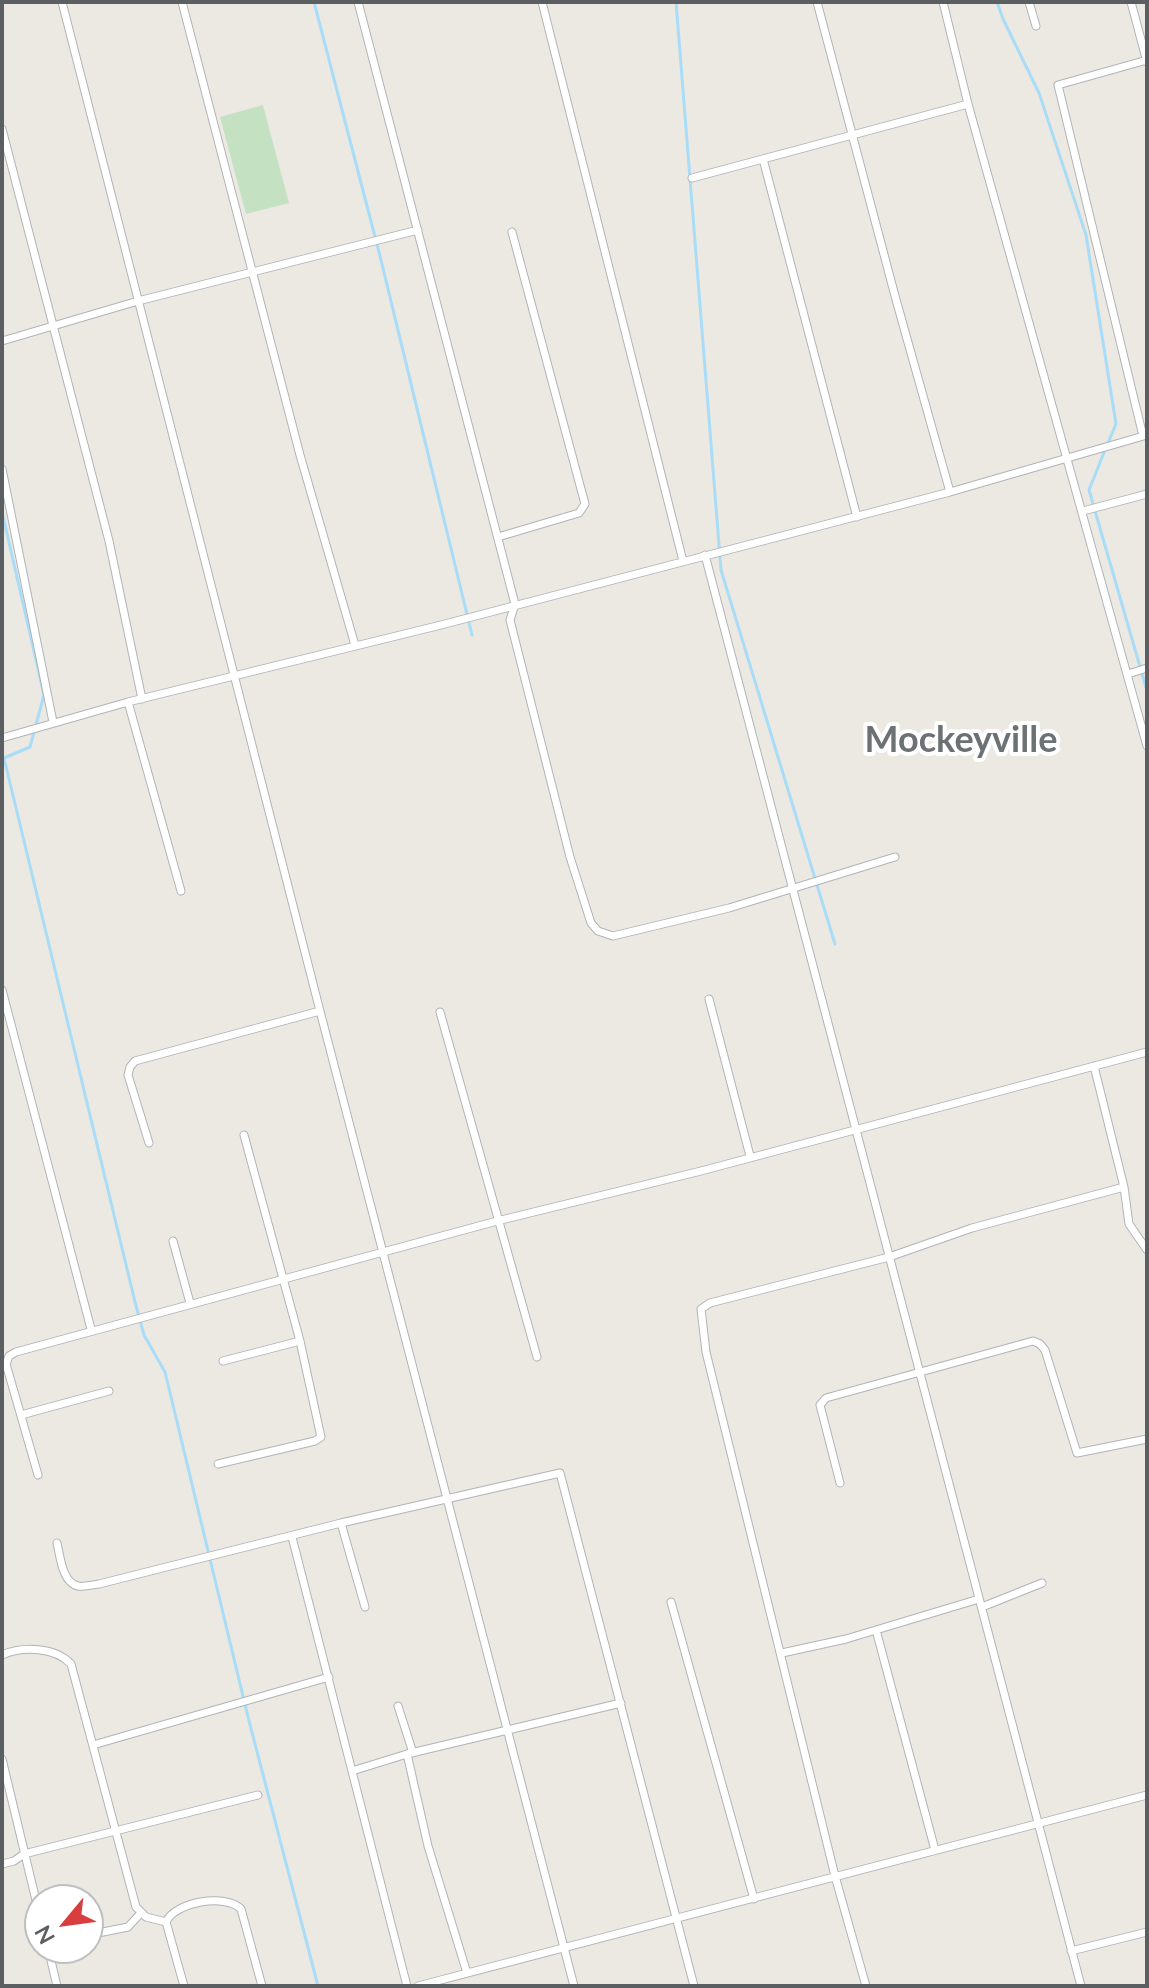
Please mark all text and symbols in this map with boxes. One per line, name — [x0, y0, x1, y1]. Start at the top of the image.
district label: Mockeyville — [865, 718, 1057, 762]
north arrow — [24, 1884, 104, 1964]
text: N — [28, 1921, 60, 1949]

